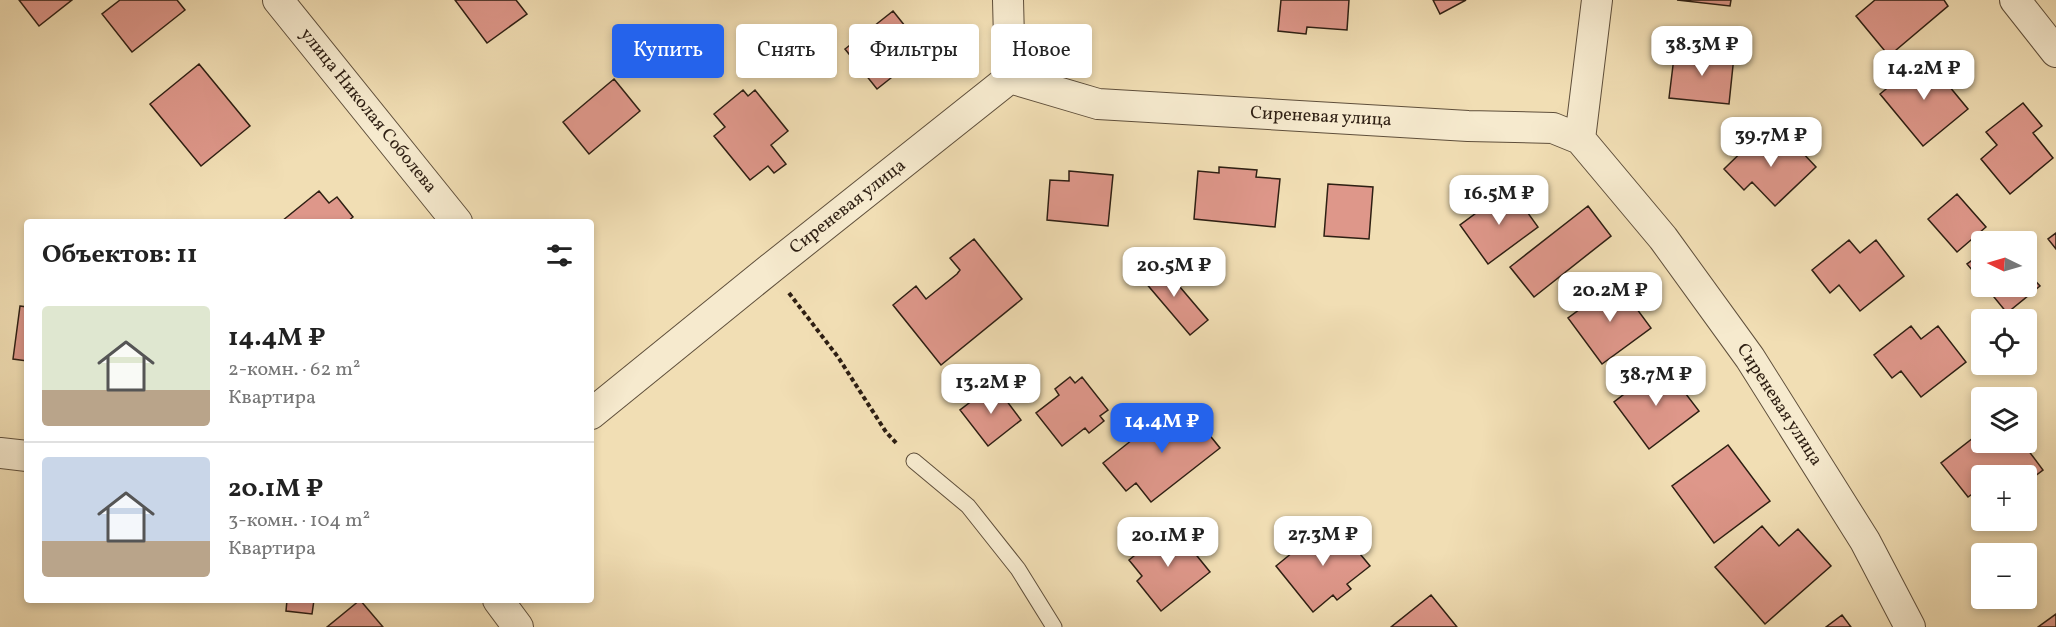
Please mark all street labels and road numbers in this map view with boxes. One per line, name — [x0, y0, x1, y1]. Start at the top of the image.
street label: улица Николая Соболева — [294, 23, 442, 199]
street label: Сиреневая улица — [1250, 101, 1392, 133]
street label: Сиреневая улица — [784, 154, 912, 260]
street label: Сиреневая улица — [1730, 339, 1828, 471]

